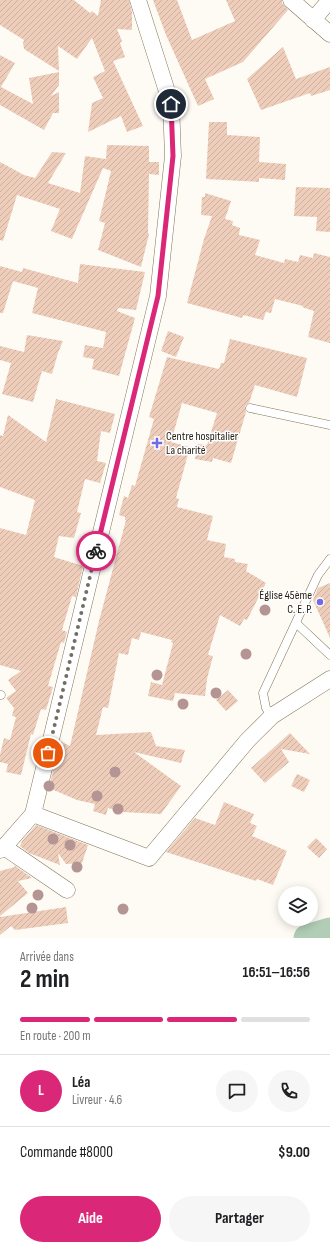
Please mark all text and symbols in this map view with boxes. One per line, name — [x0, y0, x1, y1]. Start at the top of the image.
pin — [154, 87, 188, 121]
icon: home — [160, 93, 182, 115]
place label: Centre hospitalier La charité — [166, 429, 239, 458]
marker: Centre hospitalier La charité — [151, 437, 163, 449]
courier — [76, 531, 116, 571]
icon: bike — [85, 540, 107, 562]
place label: Église 45ème C. E. P. — [259, 588, 312, 617]
marker: Église 45ème C. E. P. — [315, 597, 325, 607]
pin — [31, 736, 65, 770]
icon: bag — [37, 742, 59, 764]
map controls — [278, 886, 318, 926]
button: layers — [278, 886, 318, 926]
text: Arrivée dans — [20, 949, 74, 965]
text: 16:51–16:56 — [243, 963, 310, 982]
text: 2 min — [20, 964, 70, 995]
text: En route · 200 m — [20, 1028, 91, 1044]
button: chat — [216, 1070, 258, 1112]
button: phone — [268, 1070, 310, 1112]
text: Léa — [72, 1073, 90, 1092]
text: L — [38, 1081, 44, 1100]
text: Livreur · 4.6 — [72, 1092, 122, 1108]
text: Commande #8000 — [20, 1143, 113, 1162]
text: $9.00 — [278, 1143, 310, 1162]
button: Aide — [20, 1196, 161, 1242]
button: Partager — [169, 1196, 310, 1242]

